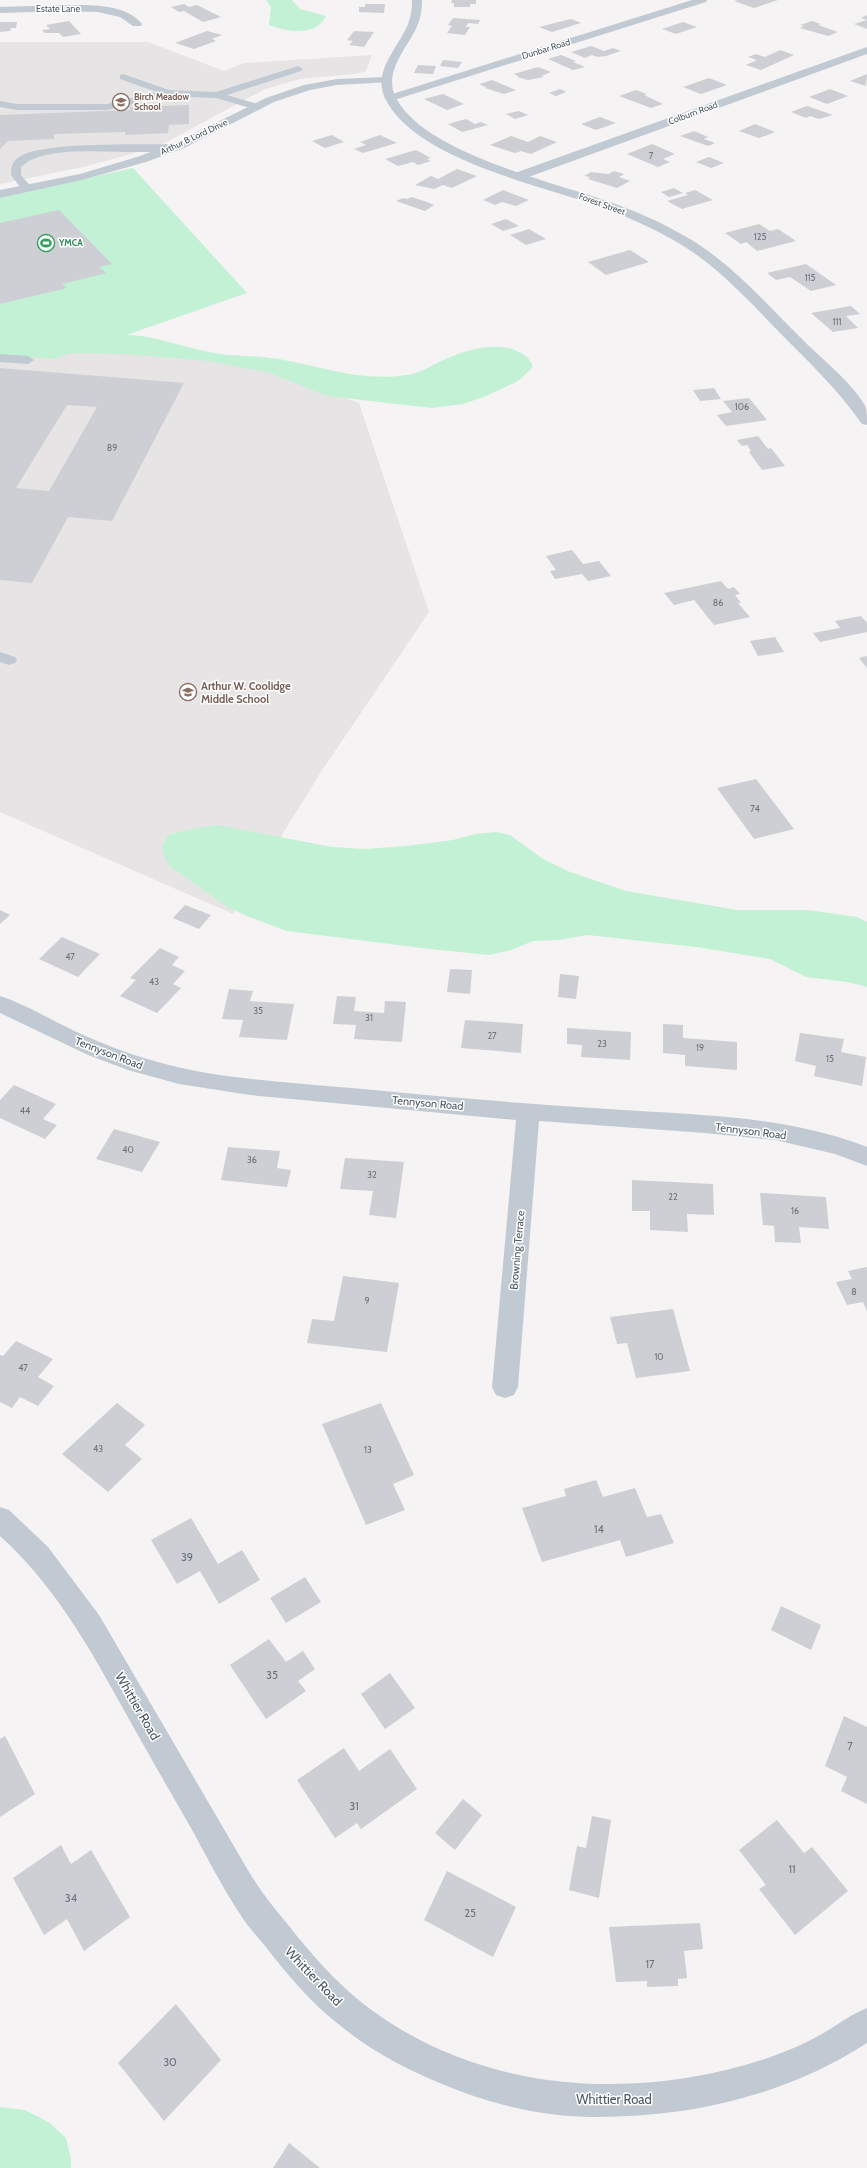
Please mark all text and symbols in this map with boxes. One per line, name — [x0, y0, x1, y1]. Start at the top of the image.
street label: Estate Lane — [36, 3, 80, 14]
street label: Dunbar Road — [520, 36, 571, 61]
place label: Birch Meadow School — [134, 91, 189, 112]
school or university icon: Birch Meadow School — [111, 92, 131, 112]
street label: Colburn Road — [667, 99, 719, 127]
street label: Arthur B Lord Drive — [159, 116, 229, 157]
house number: 7 — [649, 150, 654, 161]
street label: Forest Street — [577, 190, 627, 217]
house number: 125 — [754, 231, 766, 242]
sports icon: YMCA — [36, 233, 56, 253]
place label: YMCA — [58, 237, 83, 248]
house number: 115 — [805, 272, 815, 283]
house number: 111 — [833, 316, 841, 327]
house number: 106 — [735, 401, 749, 412]
house number: 89 — [107, 442, 117, 453]
house number: 86 — [713, 597, 723, 608]
place label: Arthur W. Coolidge Middle School — [201, 679, 291, 706]
school or university icon: Arthur W. Coolidge Middle School — [178, 682, 198, 702]
house number: 74 — [750, 803, 760, 814]
house number: 47 — [65, 951, 75, 962]
house number: 43 — [149, 976, 159, 987]
house number: 35 — [253, 1005, 263, 1016]
house number: 31 — [365, 1012, 373, 1023]
house number: 27 — [487, 1030, 497, 1041]
street label: Tennyson Road — [73, 1034, 145, 1072]
house number: 23 — [597, 1038, 607, 1049]
house number: 19 — [696, 1042, 704, 1053]
house number: 15 — [826, 1053, 834, 1064]
street label: Tennyson Road — [392, 1093, 464, 1113]
house number: 44 — [20, 1105, 30, 1116]
street label: Tennyson Road — [715, 1120, 787, 1142]
house number: 40 — [122, 1144, 134, 1155]
house number: 36 — [247, 1154, 257, 1165]
house number: 32 — [367, 1169, 377, 1180]
house number: 22 — [668, 1191, 678, 1202]
house number: 16 — [791, 1205, 799, 1216]
street label: Browning Terrace — [507, 1209, 527, 1290]
house number: 8 — [851, 1286, 857, 1297]
house number: 9 — [364, 1295, 370, 1306]
house number: 10 — [654, 1351, 664, 1362]
house number: 47 — [18, 1362, 28, 1373]
house number: 43 — [93, 1443, 103, 1454]
house number: 13 — [364, 1444, 372, 1455]
house number: 14 — [594, 1522, 605, 1536]
house number: 39 — [181, 1550, 193, 1564]
house number: 35 — [266, 1668, 278, 1682]
street label: Whittier Road — [112, 1669, 164, 1743]
house number: 7 — [847, 1739, 853, 1753]
house number: 31 — [349, 1799, 359, 1813]
house number: 11 — [788, 1862, 796, 1876]
house number: 34 — [65, 1891, 78, 1905]
house number: 25 — [464, 1906, 476, 1920]
street label: Whittier Road — [282, 1943, 346, 2009]
house number: 17 — [645, 1957, 655, 1971]
house number: 30 — [163, 2055, 177, 2069]
street label: Whittier Road — [576, 2091, 652, 2107]

